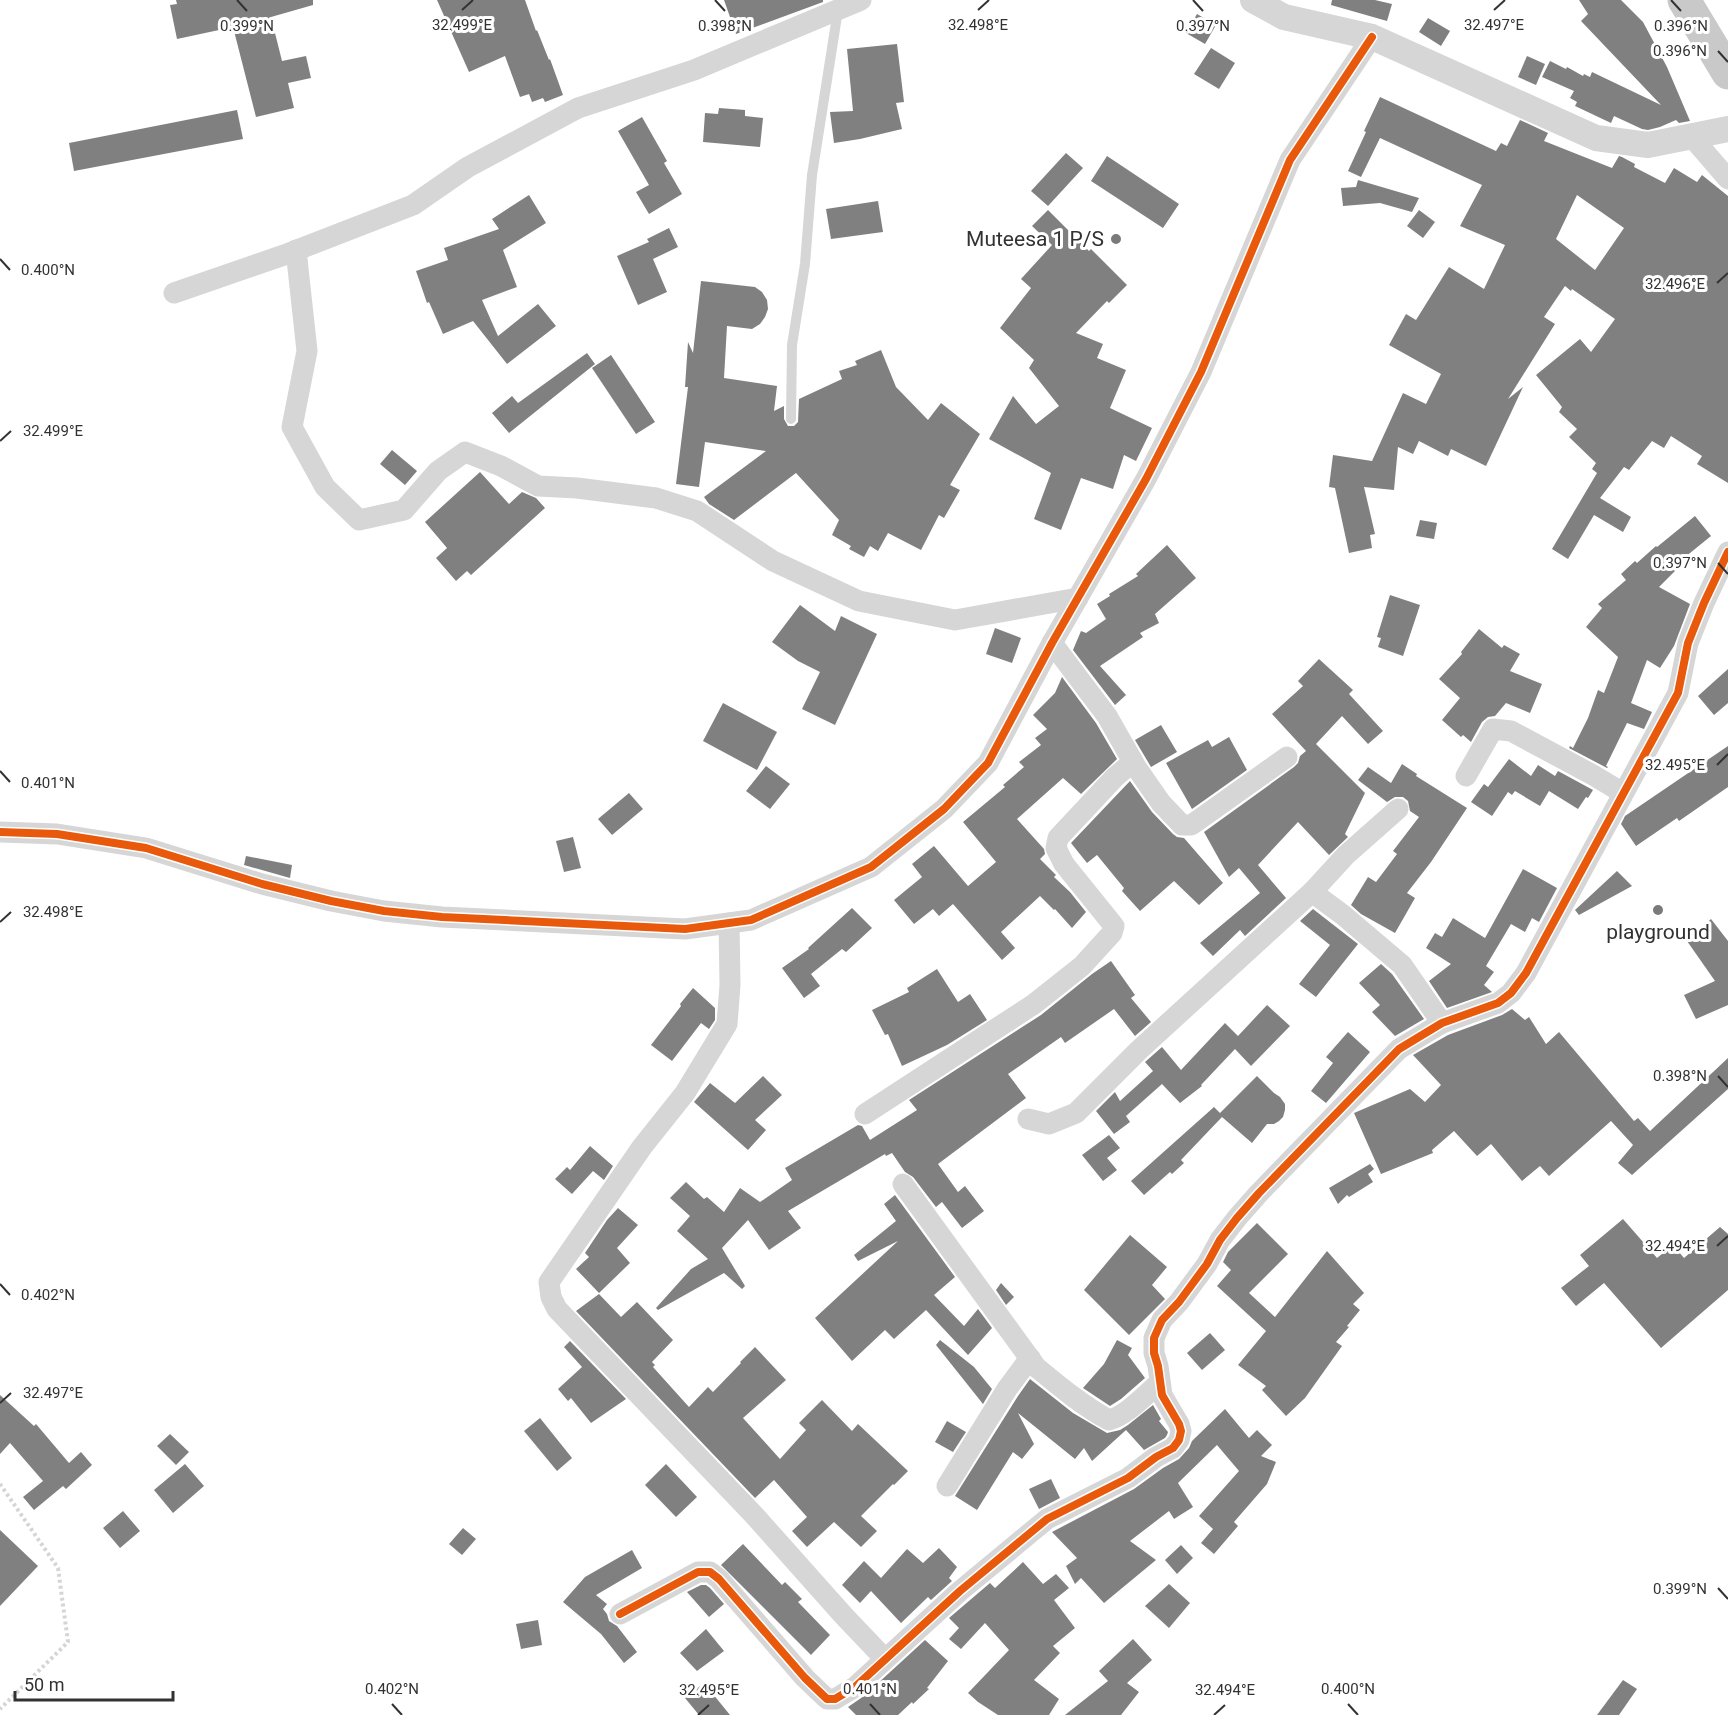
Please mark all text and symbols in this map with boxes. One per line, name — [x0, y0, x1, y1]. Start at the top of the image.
text: 32.499°E — [432, 16, 493, 34]
text: 32.498°E — [948, 16, 1009, 34]
text: 32.497°E — [1464, 16, 1525, 34]
text: 0.399°N — [220, 17, 274, 35]
text: 0.398°N — [698, 17, 752, 35]
text: 0.397°N — [1176, 17, 1230, 35]
text: 0.396°N — [1654, 17, 1708, 35]
text: 0.396°N — [1653, 42, 1707, 60]
place label: Muteesa 1 P/S — [966, 227, 1104, 251]
marker: Muteesa 1 P/S — [1109, 232, 1123, 246]
text: 0.400°N — [21, 261, 75, 279]
text: 32.496°E — [1645, 275, 1706, 293]
text: 32.499°E — [23, 422, 84, 440]
text: 0.397°N — [1653, 554, 1707, 572]
text: 32.495°E — [1645, 756, 1706, 774]
text: 0.401°N — [21, 774, 75, 792]
text: 32.498°E — [23, 903, 84, 921]
marker: playground — [1651, 903, 1665, 917]
place label: playground — [1606, 920, 1710, 944]
text: 0.398°N — [1653, 1067, 1707, 1085]
text: 32.494°E — [1645, 1237, 1706, 1255]
text: 0.402°N — [21, 1286, 75, 1304]
text: 32.497°E — [23, 1384, 84, 1402]
text: 0.399°N — [1653, 1580, 1707, 1598]
scale bar — [15, 1664, 172, 1702]
text: 50 m — [24, 1674, 64, 1695]
text: 0.402°N — [365, 1680, 419, 1698]
text: 0.401°N — [843, 1680, 897, 1698]
text: 0.400°N — [1321, 1680, 1375, 1698]
text: 32.495°E — [679, 1681, 740, 1699]
text: 32.494°E — [1195, 1681, 1256, 1699]

